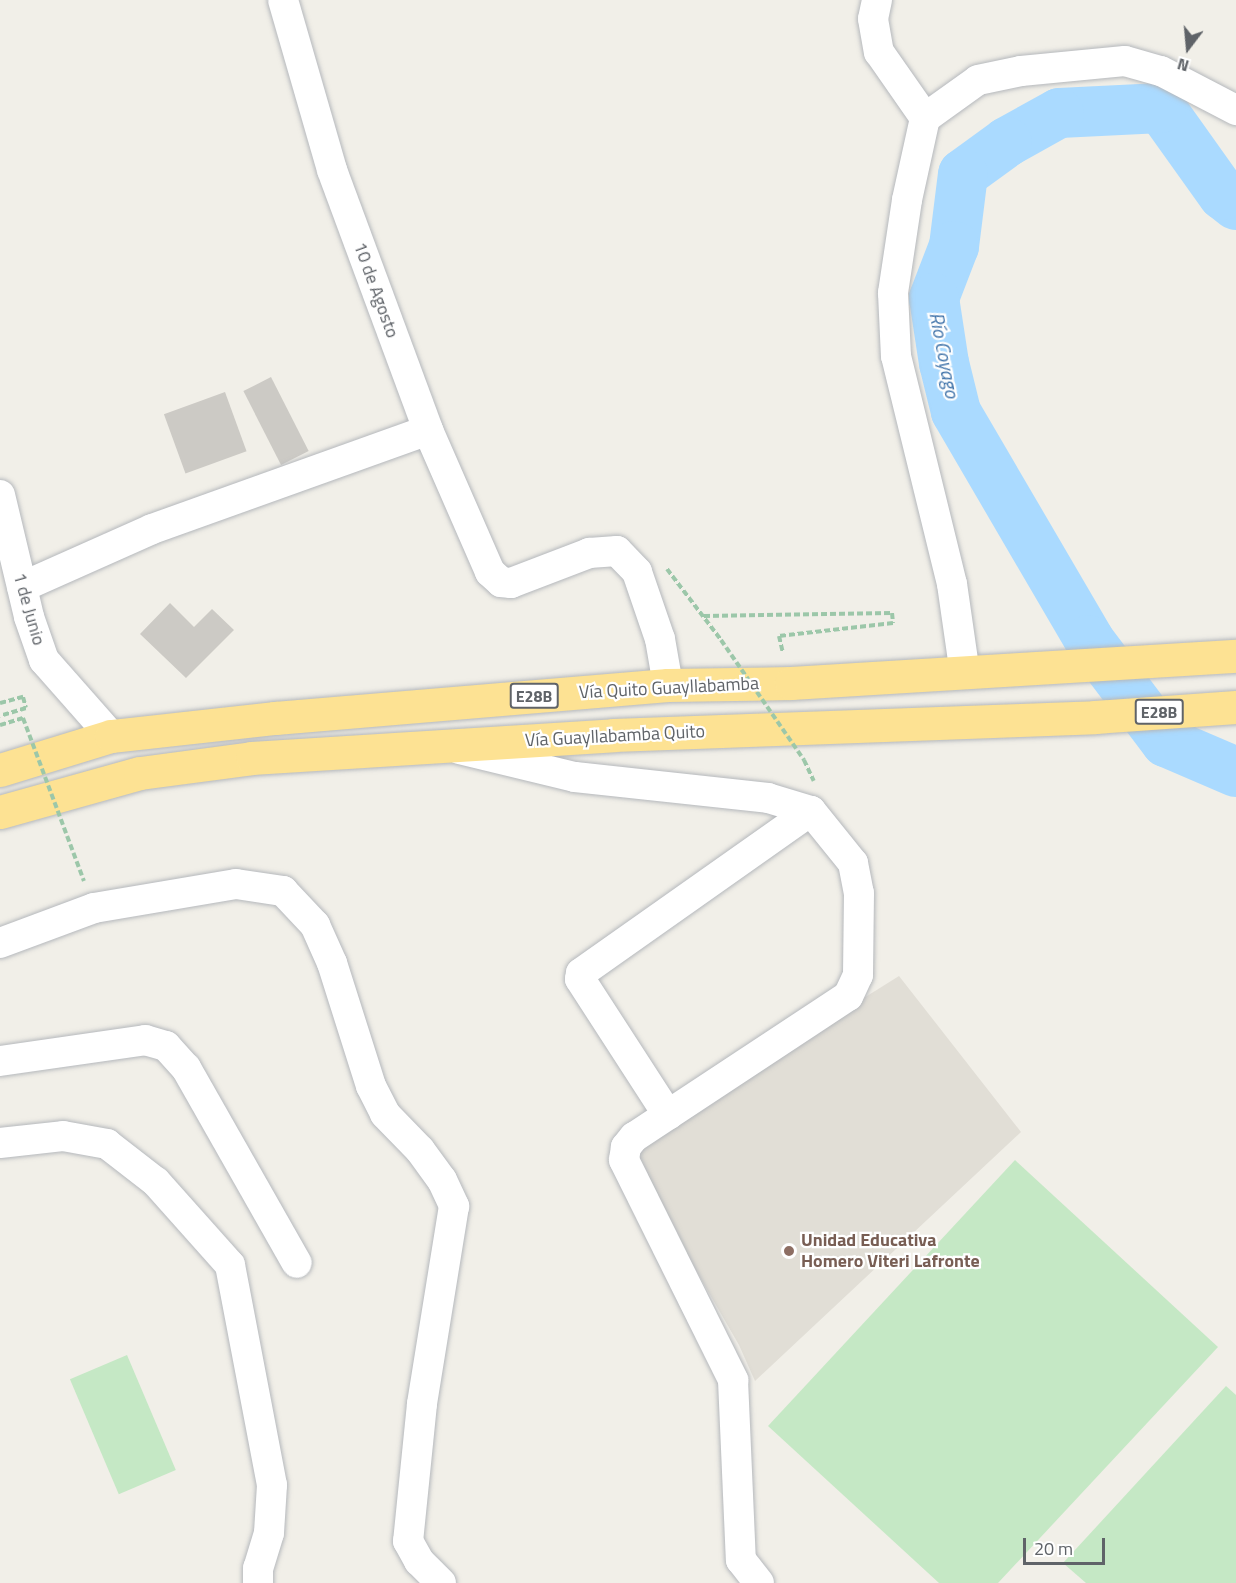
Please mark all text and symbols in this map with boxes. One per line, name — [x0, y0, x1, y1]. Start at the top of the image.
north arrow — [1158, 18, 1218, 78]
text: N — [1174, 52, 1192, 78]
street label: 10 de Agosto — [349, 239, 403, 341]
water label: Río Coyago — [925, 310, 965, 400]
street label: 1 de Junio — [8, 570, 50, 648]
street label: Vía Quito Guayllabamba — [578, 672, 760, 704]
road number: E28B — [508, 683, 560, 709]
road number: E28B — [1134, 699, 1184, 725]
street label: Vía Guayllabamba Quito — [524, 720, 706, 752]
place label: Unidad Educativa Homero Viteri Lafronte — [801, 1230, 980, 1272]
marker: Unidad Educativa Homero Viteri Lafronte — [782, 1244, 796, 1258]
scale bar — [1026, 1526, 1108, 1564]
text: 20 m — [1034, 1535, 1073, 1562]

